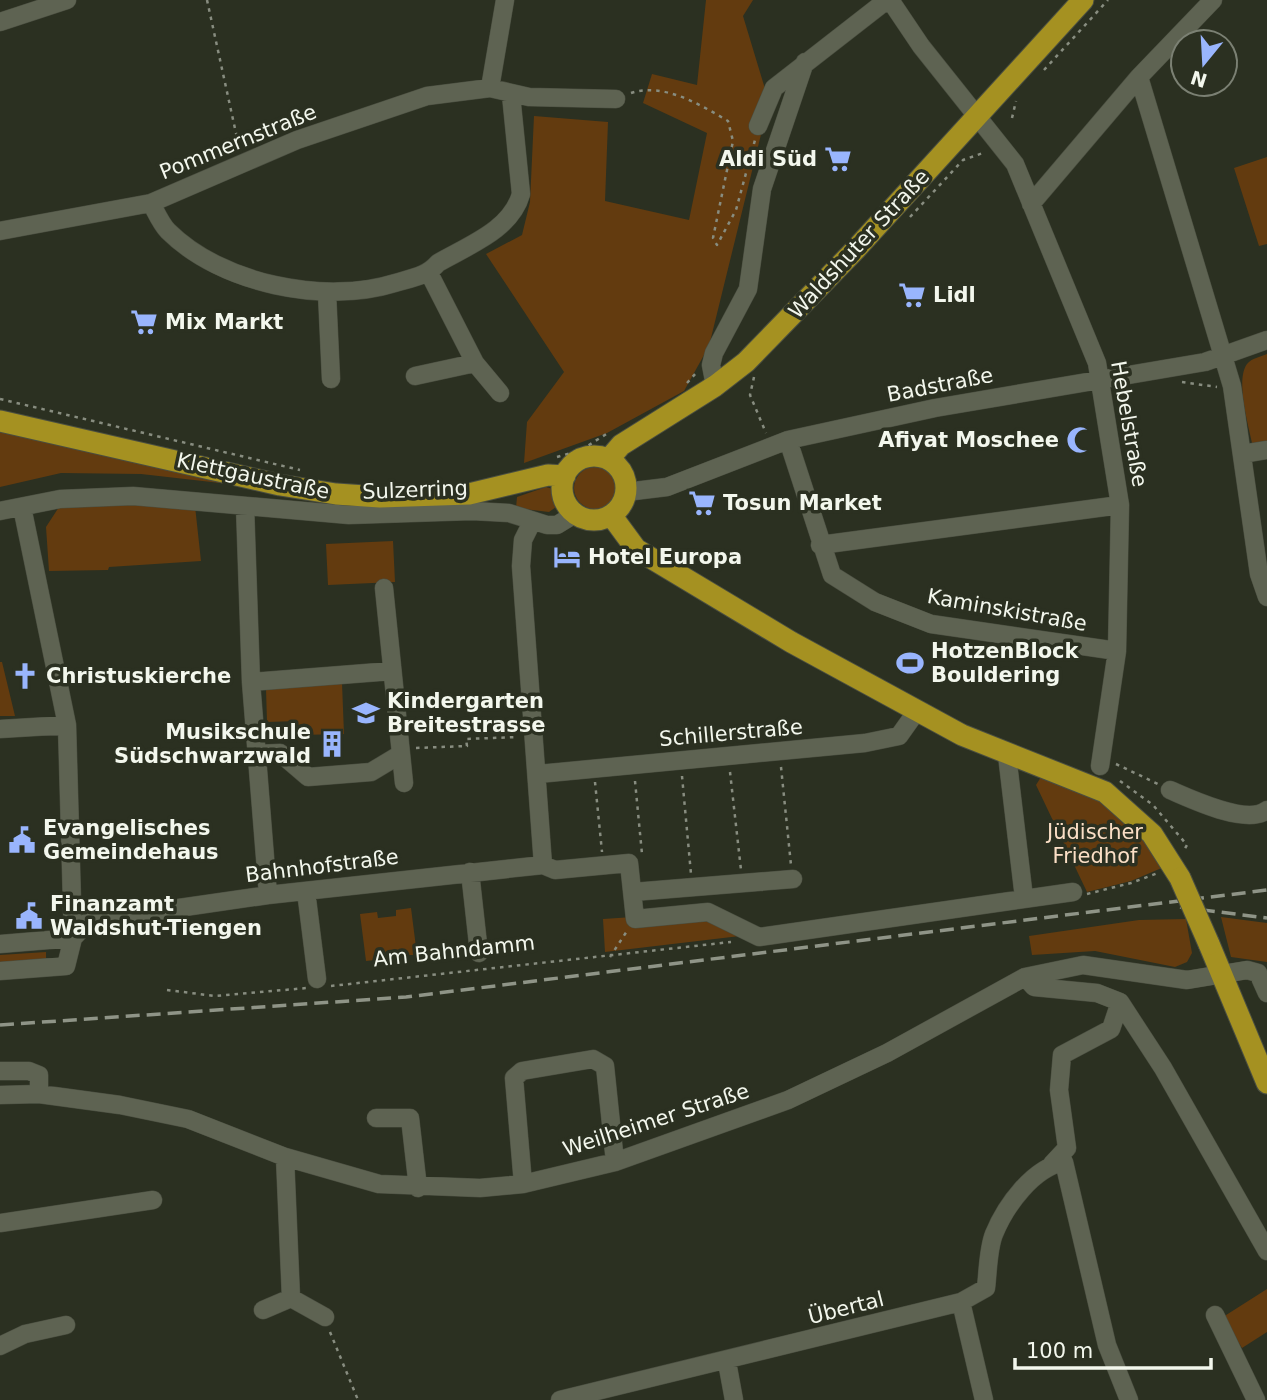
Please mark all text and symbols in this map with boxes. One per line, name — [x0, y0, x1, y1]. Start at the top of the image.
north arrow — [1169, 28, 1239, 98]
text: N — [1188, 66, 1210, 92]
street label: Pommernstraße — [156, 100, 320, 184]
supermarket icon: Aldi Süd — [823, 144, 853, 174]
place label: Aldi Süd — [719, 147, 817, 171]
street label: Waldshuter Straße — [784, 165, 934, 323]
supermarket icon: Lidl — [897, 280, 927, 310]
place label: Lidl — [933, 283, 976, 307]
supermarket icon: Mix Markt — [129, 307, 159, 337]
place label: Mix Markt — [165, 310, 283, 334]
street label: Hebelstraße — [1106, 359, 1152, 489]
street label: Badstraße — [885, 363, 995, 407]
mosque icon: Afiyat Moschee — [1065, 425, 1095, 455]
place label: Afiyat Moschee — [878, 428, 1059, 452]
street label: Klettgaustraße — [175, 448, 331, 504]
street label: Sulzerring — [362, 476, 468, 504]
supermarket icon: Tosun Market — [687, 488, 717, 518]
place label: Tosun Market — [723, 491, 882, 515]
hotel icon: Hotel Europa — [552, 542, 582, 572]
place label: Hotel Europa — [588, 545, 742, 569]
street label: Kaminskistraße — [925, 584, 1089, 636]
place label: HotzenBlock Bouldering — [931, 639, 1080, 687]
sports icon: HotzenBlock Bouldering — [895, 648, 925, 678]
church icon: Christuskierche — [10, 661, 40, 691]
place label: Christuskierche — [46, 664, 231, 688]
place label: Kindergarten Breitestrasse — [387, 689, 545, 737]
school or university icon: Kindergarten Breitestrasse — [351, 698, 381, 728]
street label: Schillerstraße — [658, 715, 804, 751]
place label: Musikschule Südschwarzwald — [114, 720, 311, 768]
building icon: Musikschule Südschwarzwald — [317, 729, 347, 759]
place label: Evangelisches Gemeindehaus — [43, 816, 219, 864]
park label: Jüdischer Friedhof — [1045, 820, 1143, 868]
public building icon: Evangelisches Gemeindehaus — [7, 825, 37, 855]
street label: Bahnhofstraße — [244, 845, 400, 887]
place label: Finanzamt Waldshut-Tiengen — [50, 892, 262, 940]
public building icon: Finanzamt Waldshut-Tiengen — [14, 901, 44, 931]
street label: Am Bahndamm — [372, 931, 536, 971]
street label: Weilheimer Straße — [560, 1079, 752, 1161]
street label: Übertal — [805, 1286, 886, 1329]
scale bar — [1015, 1326, 1211, 1370]
text: 100 m — [1026, 1339, 1093, 1363]

